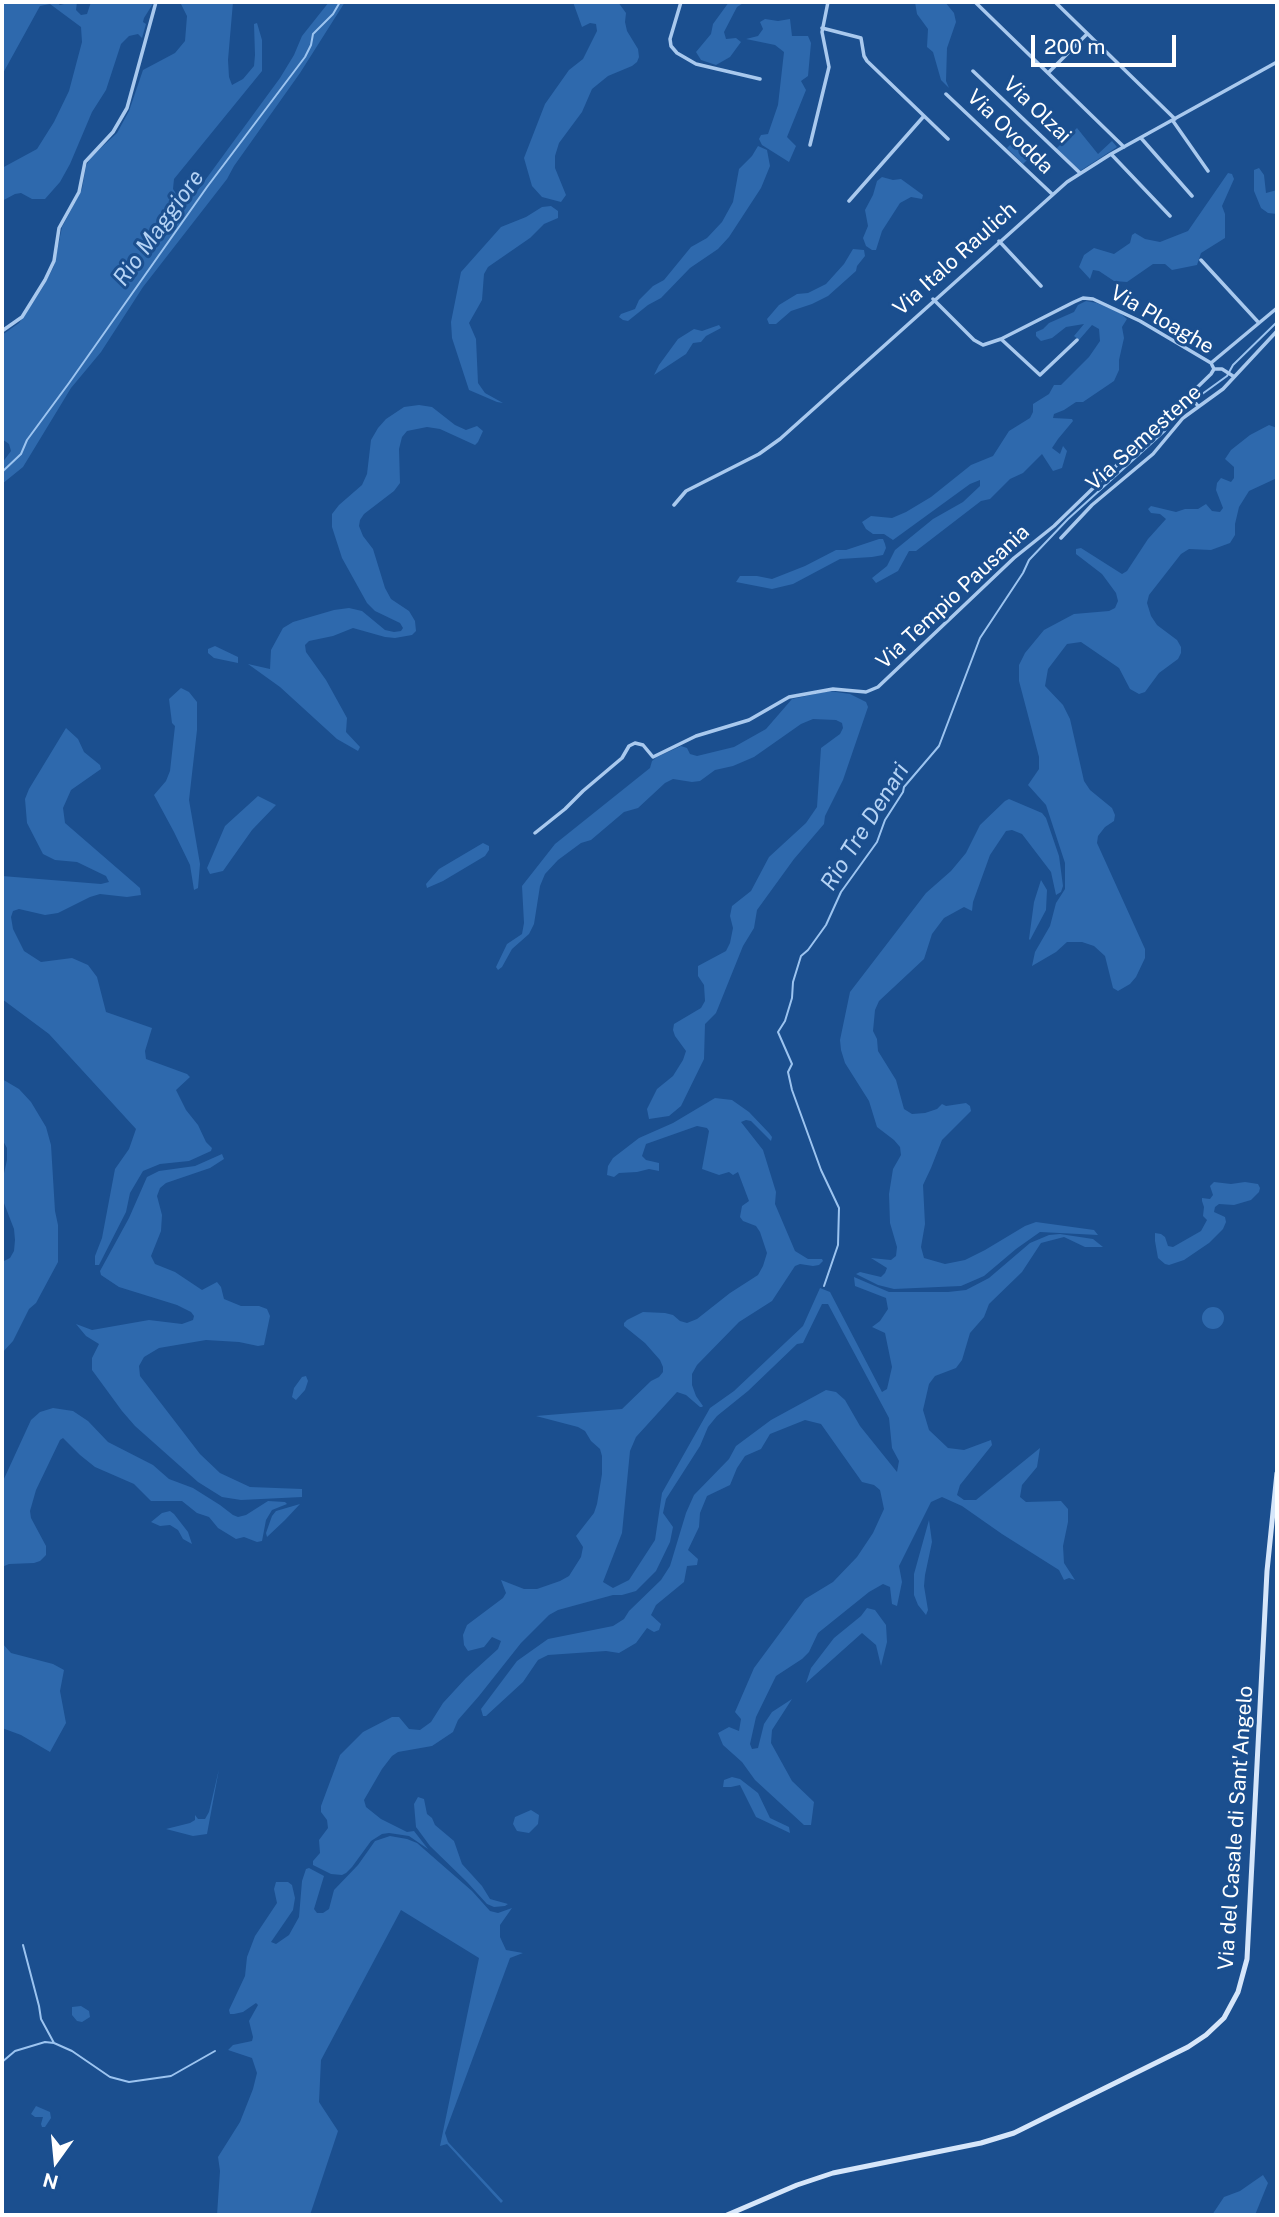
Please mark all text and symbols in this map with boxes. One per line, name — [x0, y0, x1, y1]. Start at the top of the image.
scale bar — [1034, 21, 1179, 65]
text: 200 m — [1044, 34, 1105, 59]
street label: Via Olzai — [998, 71, 1076, 149]
street label: Via Ovodda — [962, 85, 1058, 179]
water label: Rio Maggiore — [108, 165, 210, 291]
street label: Via Italo Raulich — [888, 197, 1022, 321]
street label: Via Ploaghe — [1106, 280, 1218, 360]
street label: Via Semestene — [1081, 380, 1207, 496]
street label: Via Tempio Pausania — [871, 520, 1035, 674]
water label: Rio Tre Denari — [815, 758, 915, 896]
street label: Via del Casale di Sant'Angelo — [1213, 1685, 1259, 1971]
north arrow — [21, 2126, 91, 2196]
text: N — [41, 2169, 61, 2194]

